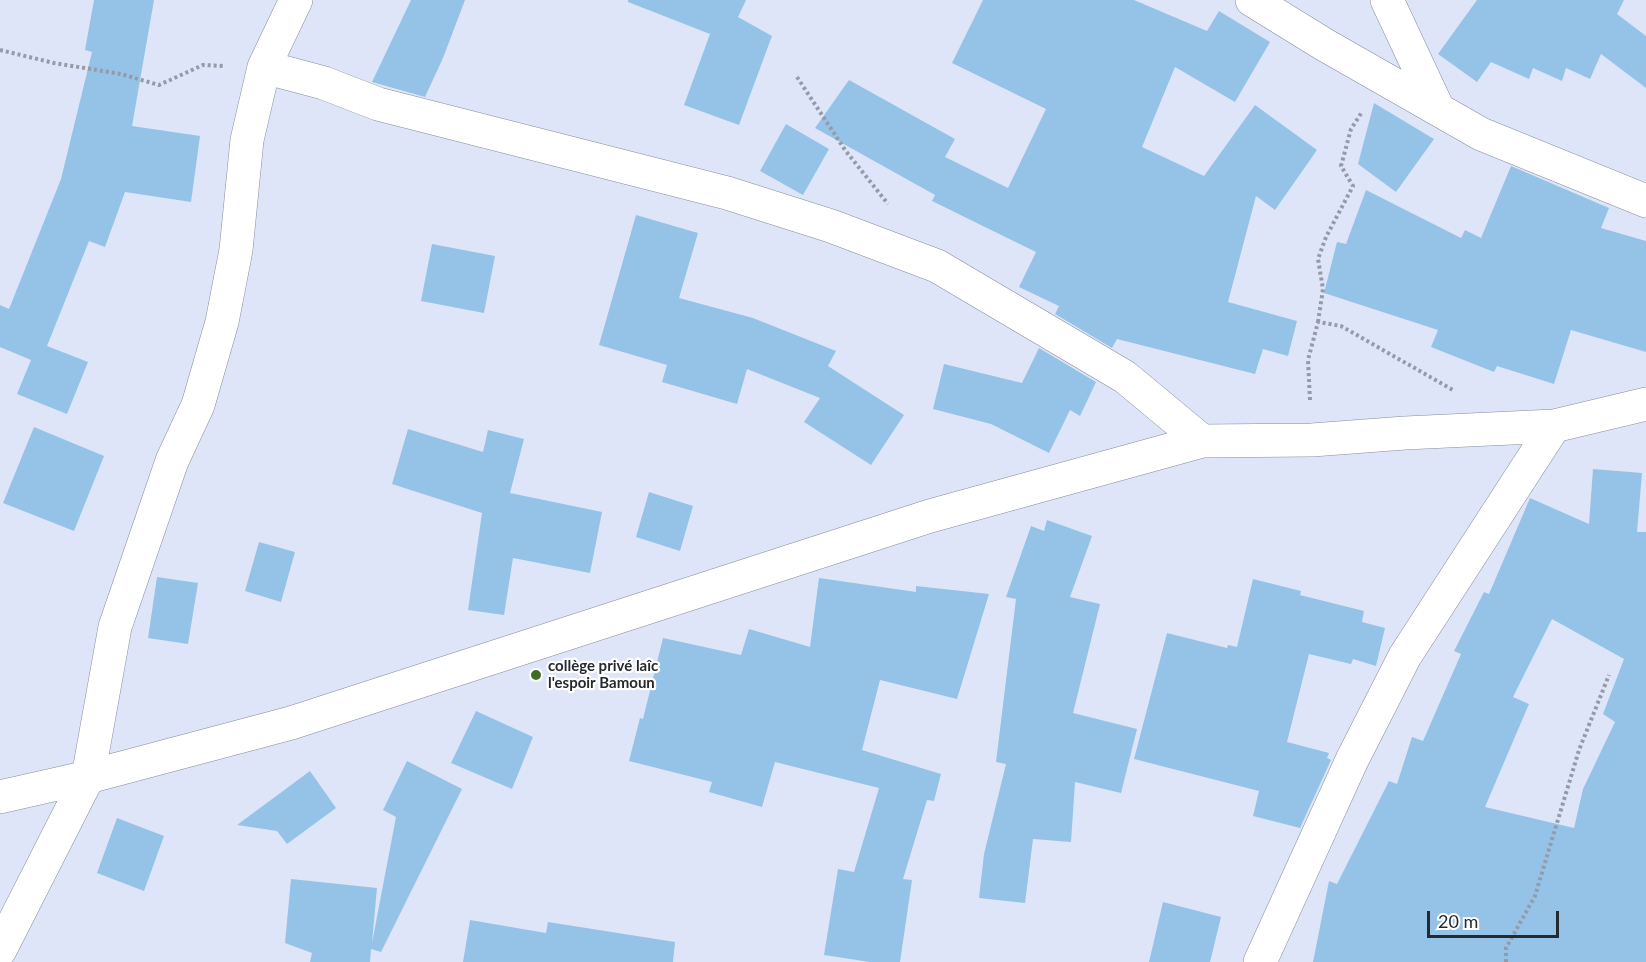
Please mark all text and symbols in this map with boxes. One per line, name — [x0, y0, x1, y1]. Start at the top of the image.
place label: collège privé laîc l'espoir Bamoun — [548, 657, 658, 692]
marker: collège privé laîc l'espoir Bamoun — [529, 668, 543, 682]
scale bar — [1430, 899, 1562, 937]
text: 20 m — [1438, 910, 1478, 932]

